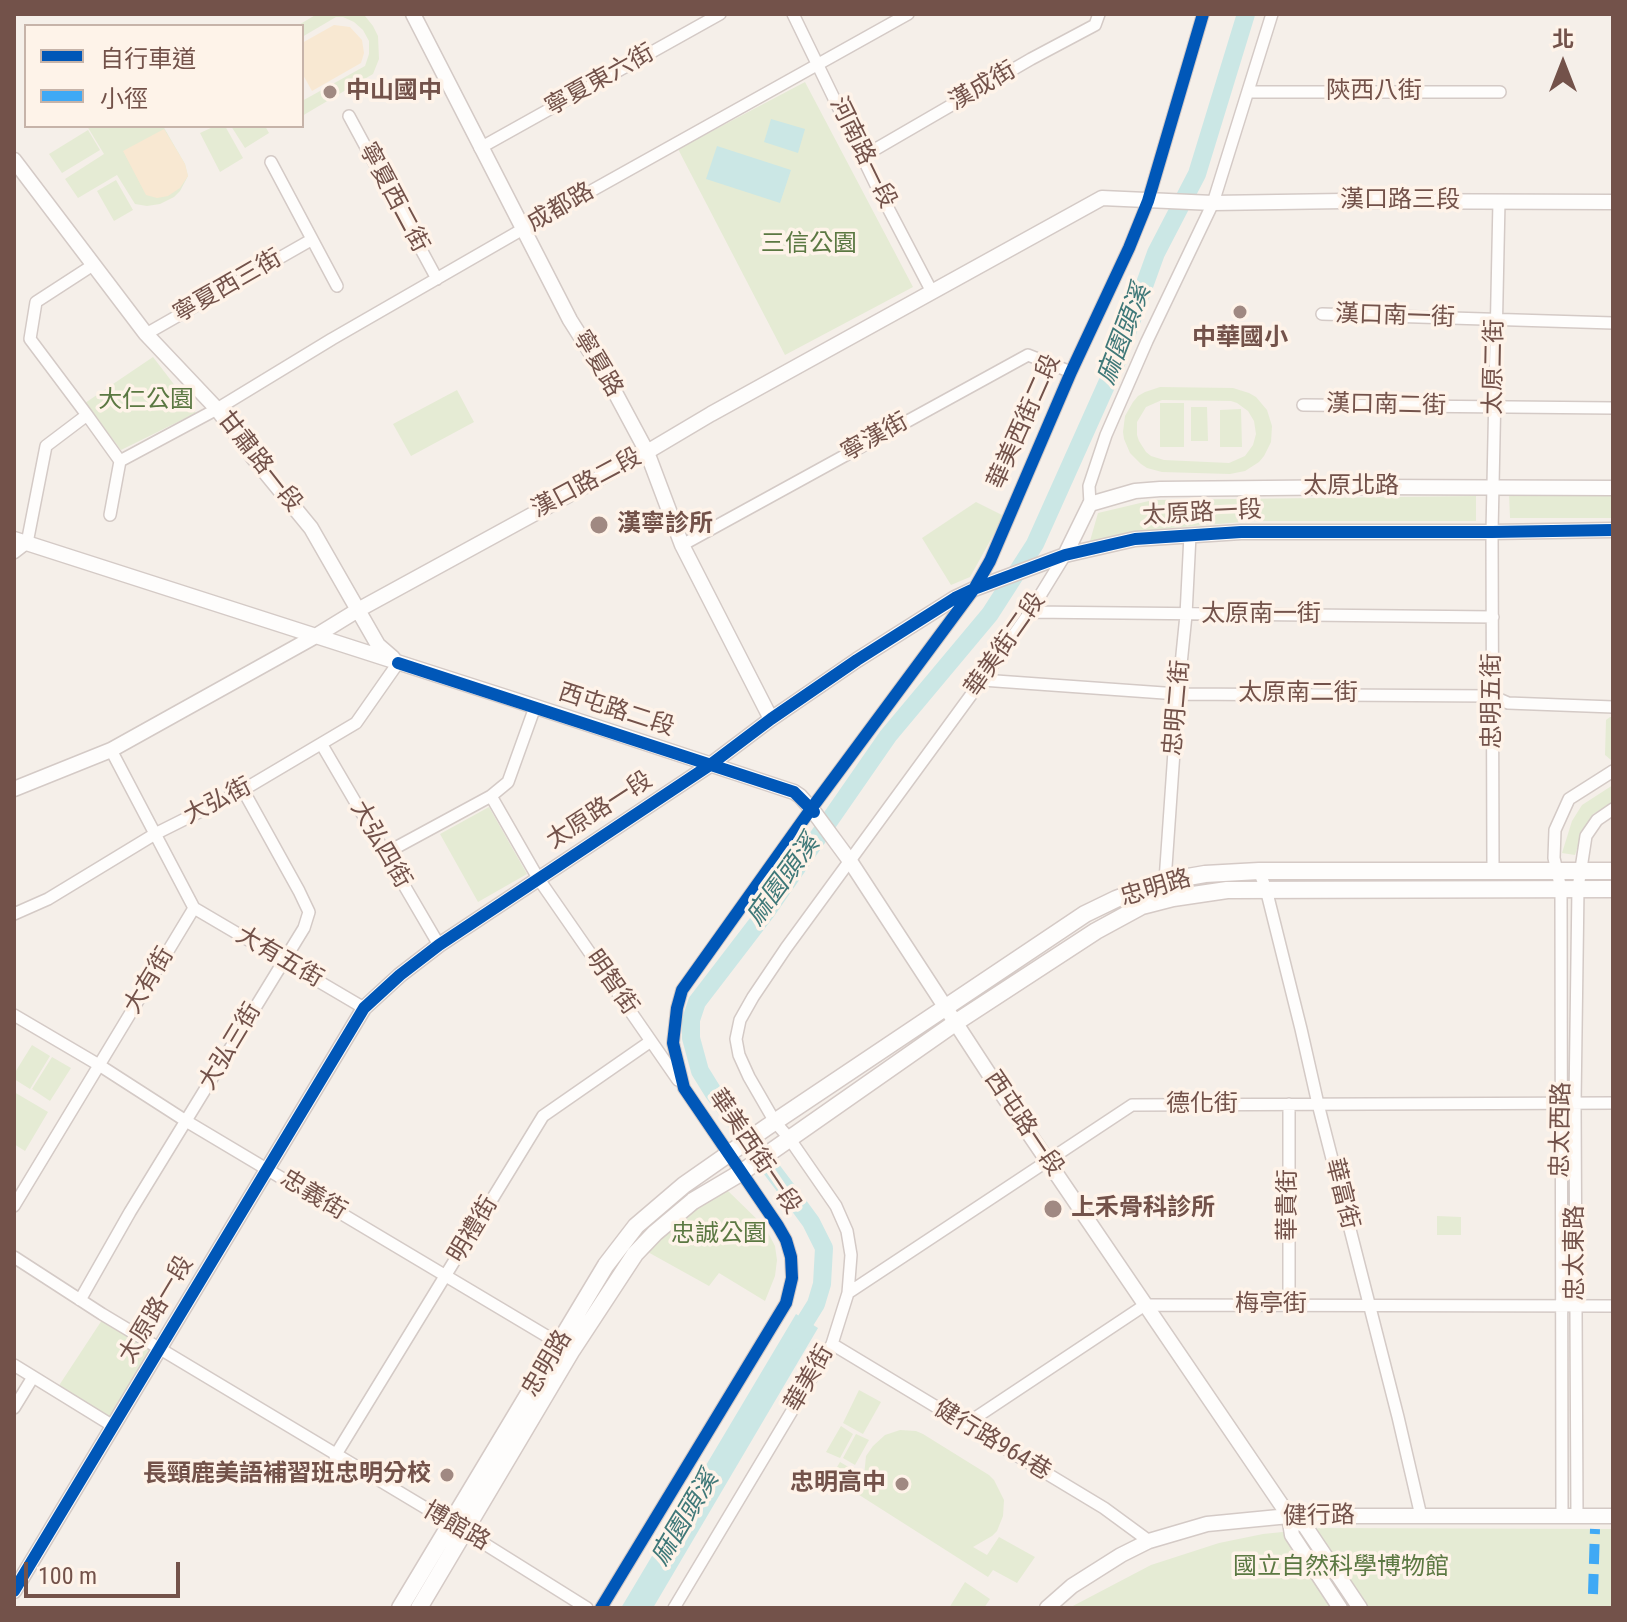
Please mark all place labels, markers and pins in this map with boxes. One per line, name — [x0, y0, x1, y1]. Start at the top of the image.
place label: 中山國中 — [346, 78, 442, 106]
marker: 中山國中 — [321, 83, 339, 101]
marker: 中華國小 — [1231, 303, 1249, 321]
place label: 中華國小 — [1192, 325, 1288, 353]
place label: 漢寧診所 — [617, 511, 713, 539]
marker: 漢寧診所 — [588, 514, 610, 536]
place label: 上禾骨科診所 — [1071, 1195, 1215, 1223]
marker: 上禾骨科診所 — [1042, 1198, 1064, 1220]
place label: 長頸鹿美語補習班忠明分校 — [143, 1461, 431, 1489]
marker: 長頸鹿美語補習班忠明分校 — [438, 1466, 456, 1484]
place label: 忠明高中 — [790, 1470, 886, 1498]
marker: 忠明高中 — [893, 1475, 911, 1493]

